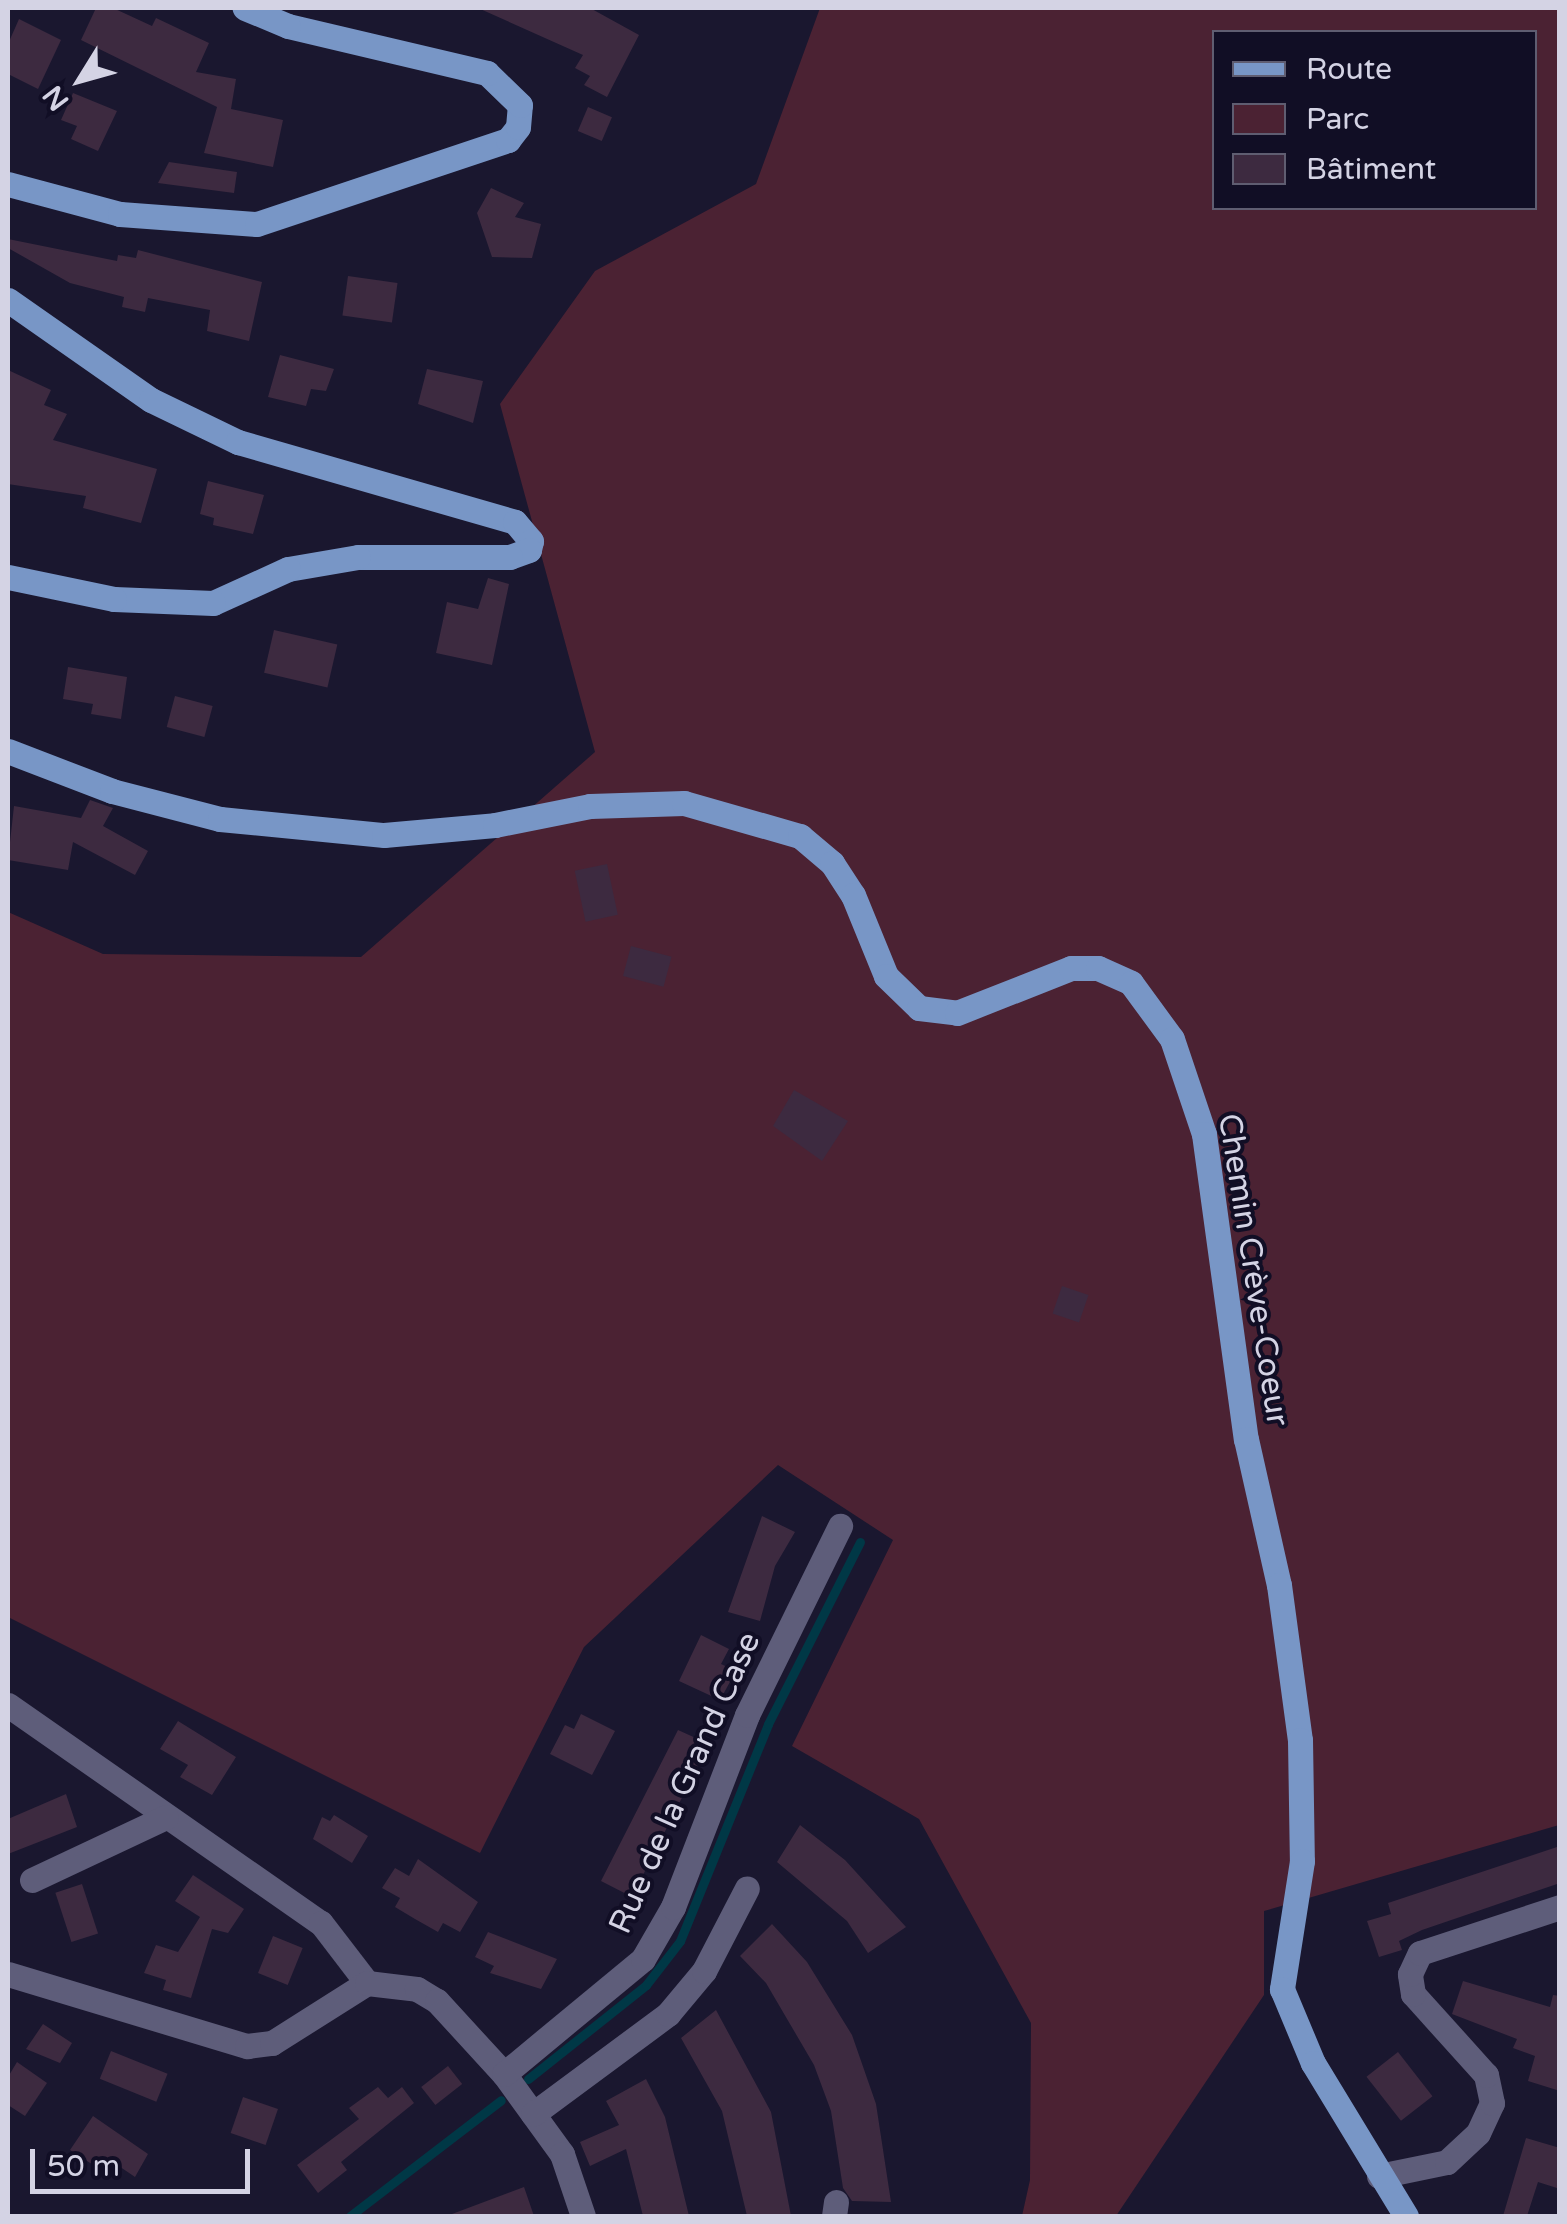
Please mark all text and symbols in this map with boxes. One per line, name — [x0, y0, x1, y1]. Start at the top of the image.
north arrow — [30, 30, 130, 130]
legend — [1212, 30, 1537, 210]
text: Route — [1306, 51, 1392, 88]
text: N — [36, 79, 76, 117]
text: Parc — [1306, 101, 1369, 138]
text: Bâtiment — [1306, 151, 1436, 188]
street label: Chemin Crève-Coeur — [1209, 1111, 1297, 1429]
street label: Rue de la Grand Case — [601, 1626, 769, 1940]
scale bar — [35, 2129, 255, 2191]
text: 50 m — [47, 2148, 120, 2185]

